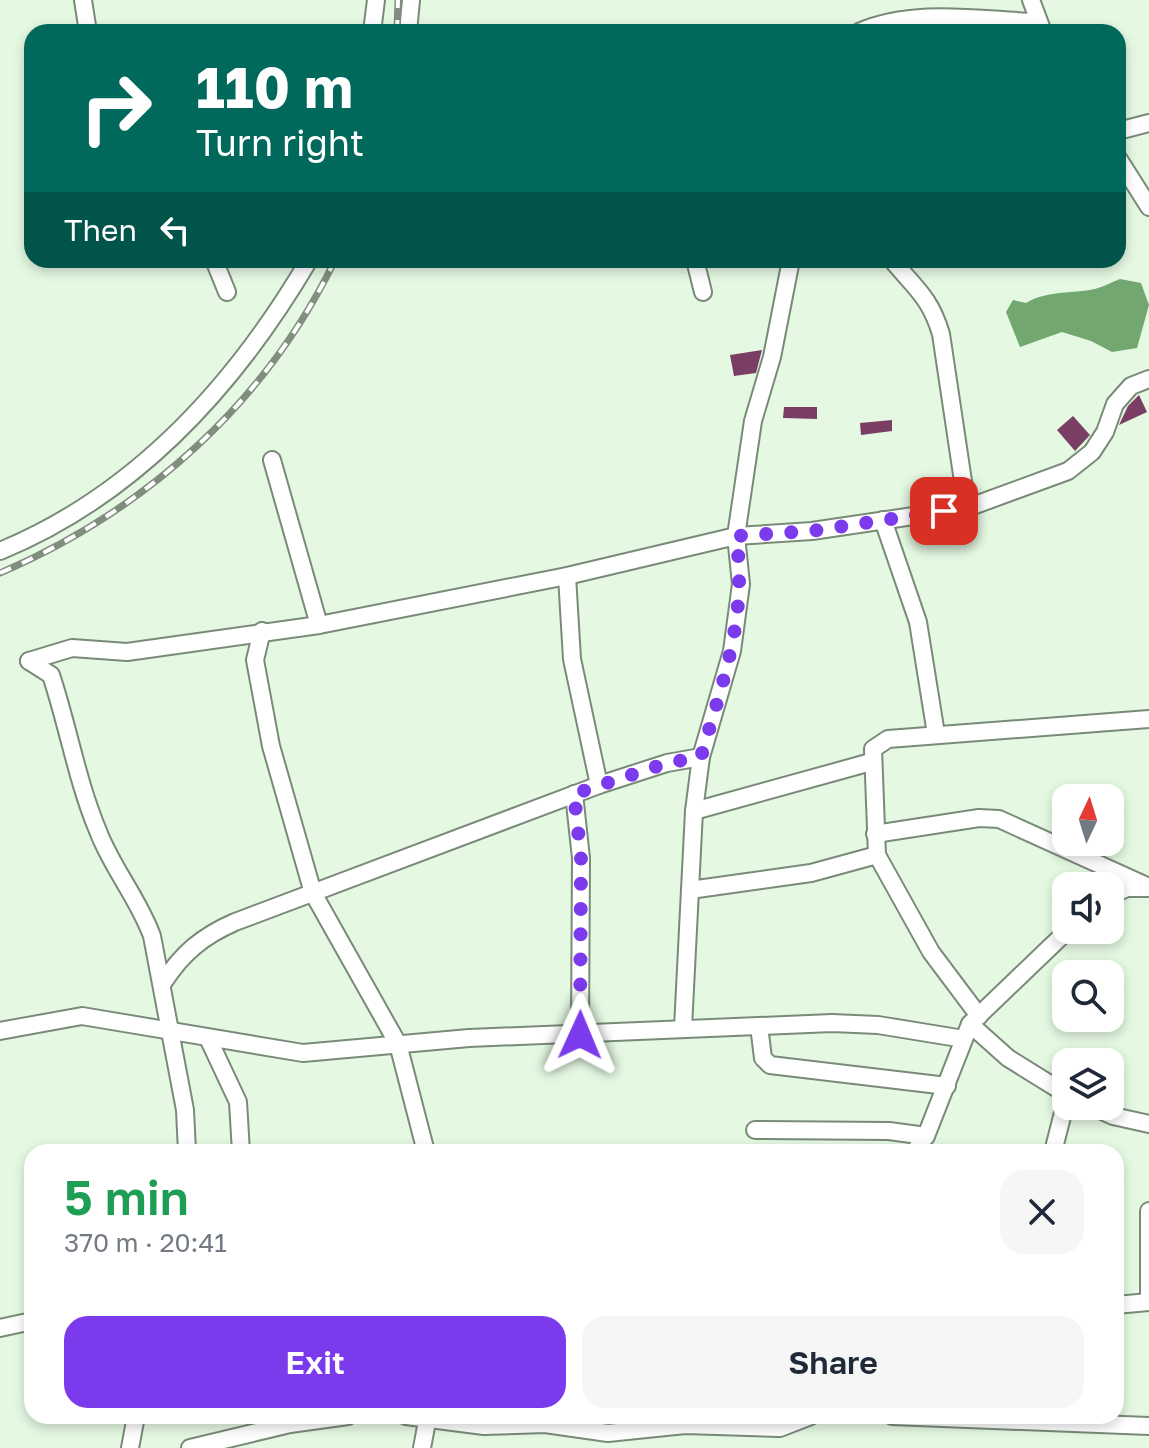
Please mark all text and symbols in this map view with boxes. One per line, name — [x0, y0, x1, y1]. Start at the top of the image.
text: 110 m — [196, 53, 353, 120]
icon: right — [64, 56, 168, 160]
text: Turn right — [196, 121, 364, 164]
icon: left — [153, 208, 197, 252]
text: Then — [64, 212, 137, 248]
pin — [910, 477, 978, 545]
icon: arrive — [922, 489, 966, 533]
north arrow — [1052, 784, 1124, 856]
map controls — [1052, 784, 1124, 1120]
button: sound — [1052, 872, 1124, 944]
button: search — [1052, 960, 1124, 1032]
position arrow — [538, 993, 622, 1077]
button: layers — [1052, 1048, 1124, 1120]
text: 5 min — [64, 1168, 189, 1226]
button: close — [1000, 1170, 1084, 1254]
text: 370 m · 20:41 — [64, 1227, 227, 1258]
button: Exit — [64, 1316, 566, 1408]
button: Share — [582, 1316, 1084, 1408]

